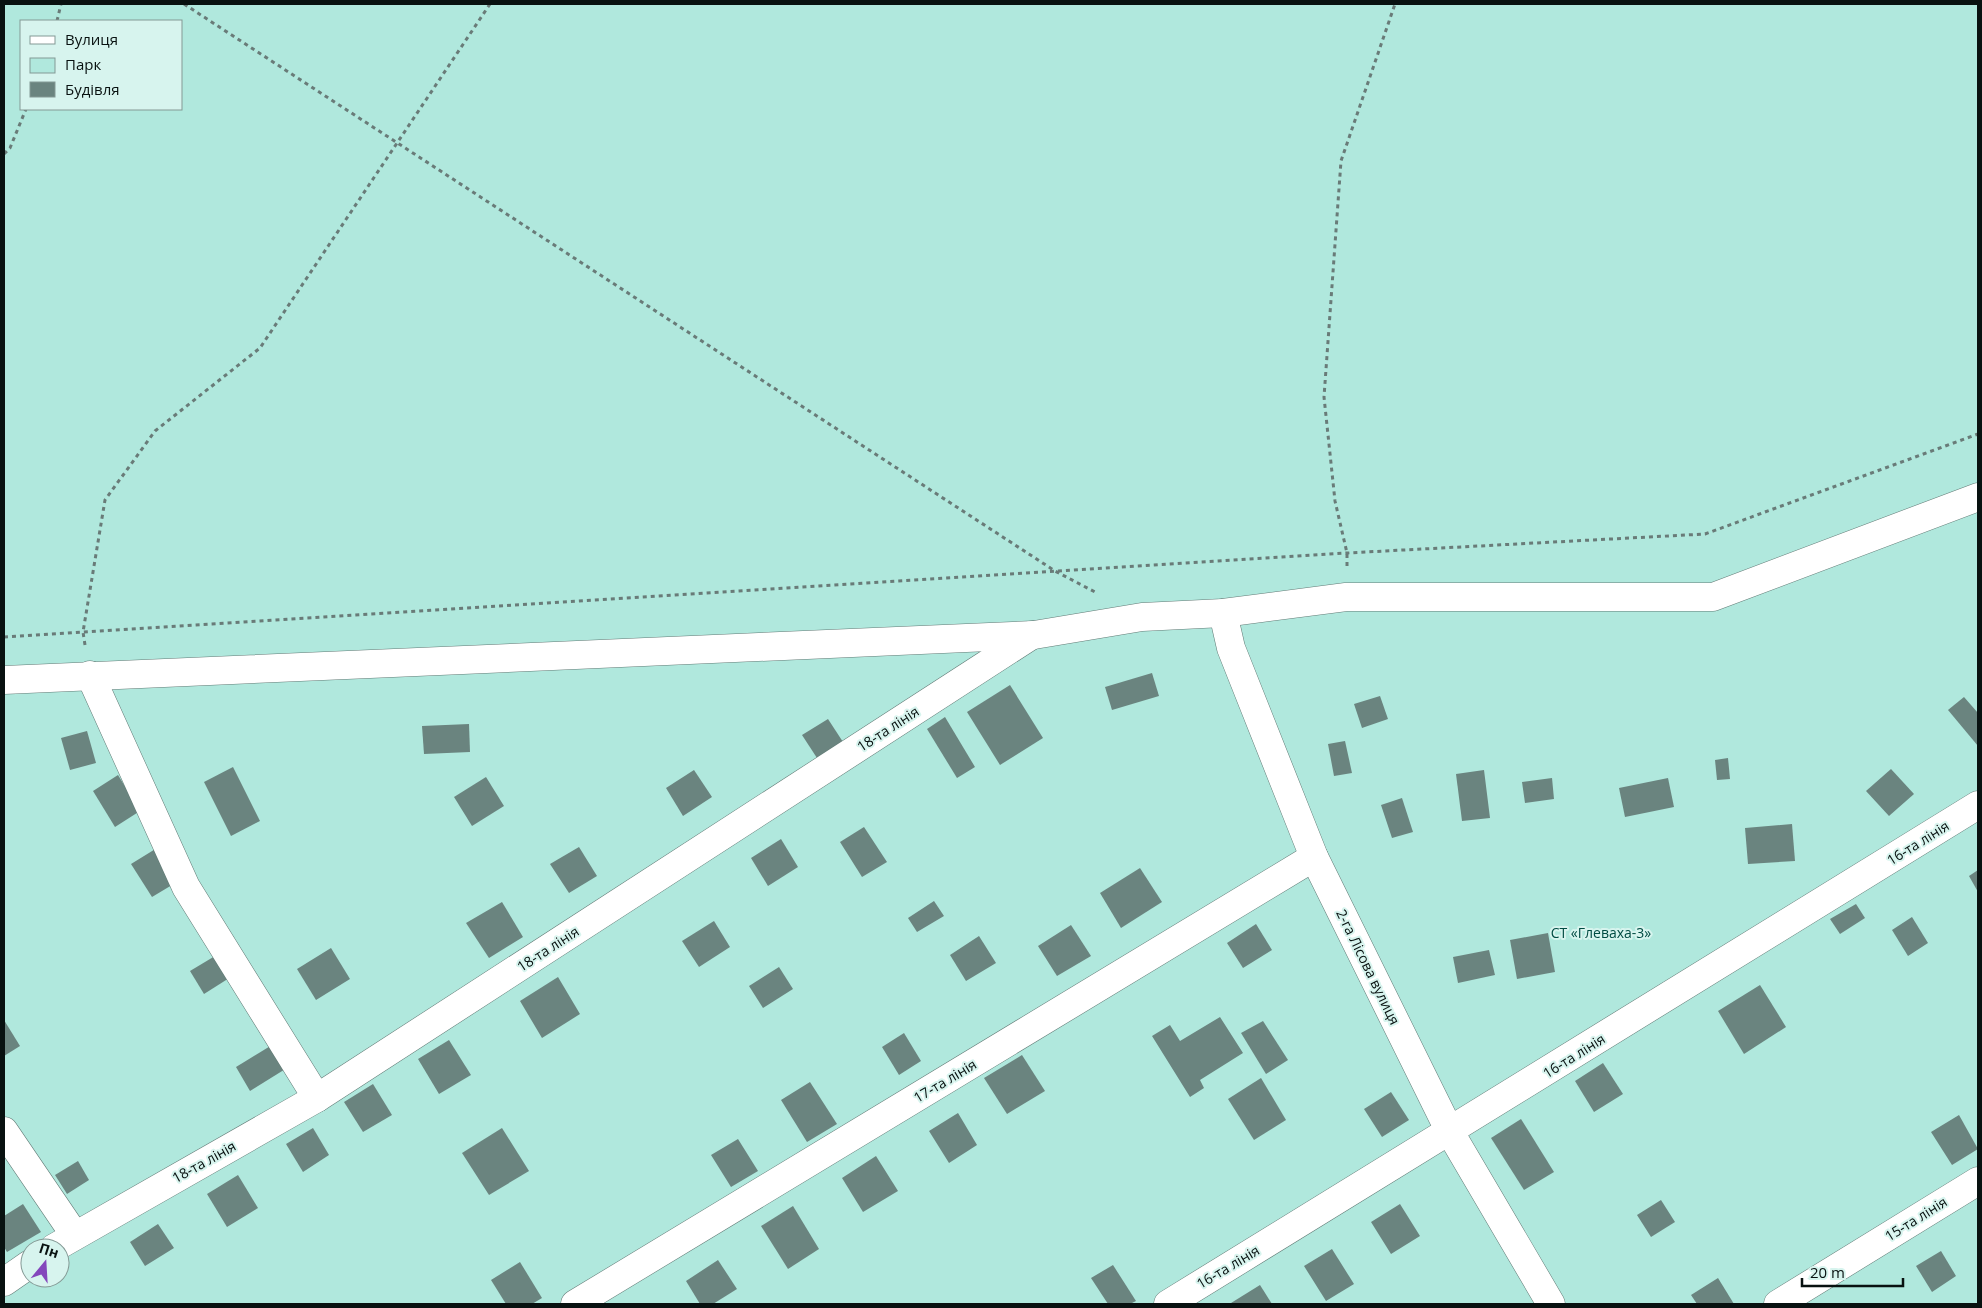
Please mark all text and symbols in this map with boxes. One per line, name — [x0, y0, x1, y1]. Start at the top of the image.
legend — [20, 20, 182, 110]
text: Вулиця — [65, 29, 118, 49]
text: Парк — [65, 54, 101, 74]
text: Будівля — [65, 79, 120, 99]
street label: 18-та лінія — [853, 701, 922, 756]
street label: 16-та лінія — [1883, 816, 1953, 869]
street label: 2-га Лісова вулиця — [1332, 906, 1405, 1028]
street label: 18-та лінія — [513, 921, 582, 976]
park label: СТ «Глеваха-3» — [1551, 923, 1651, 942]
street label: 16-та лінія — [1539, 1029, 1609, 1082]
street label: 17-та лінія — [910, 1054, 980, 1107]
street label: 18-та лінія — [168, 1136, 239, 1187]
street label: 15-та лінія — [1881, 1192, 1951, 1245]
north arrow — [20, 1238, 70, 1288]
text: Пн — [37, 1238, 61, 1262]
street label: 16-та лінія — [1193, 1240, 1263, 1293]
scale bar — [1802, 1256, 1903, 1288]
text: 20 m — [1810, 1262, 1845, 1282]

